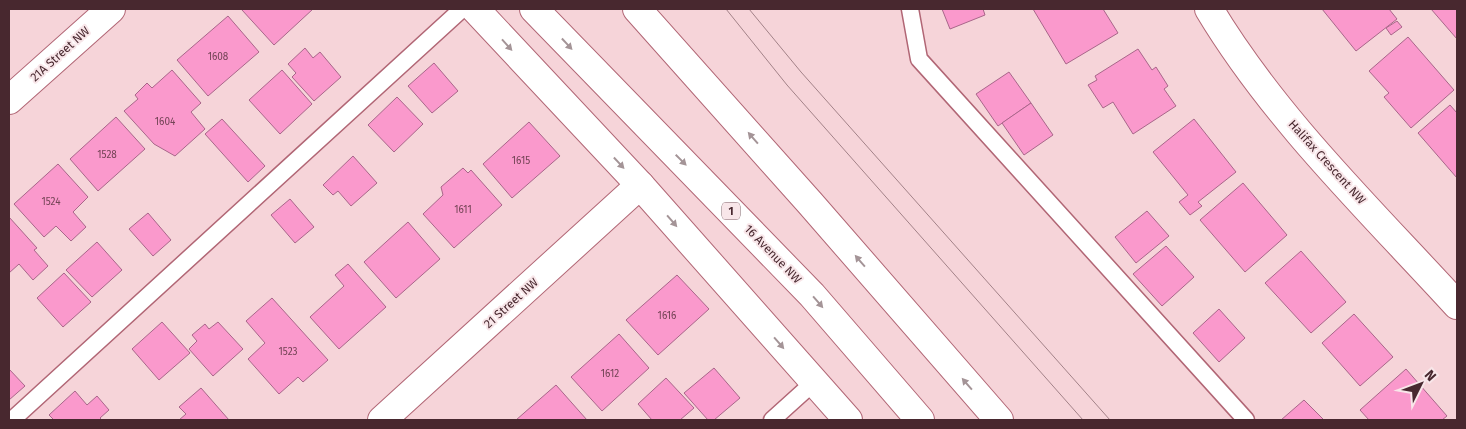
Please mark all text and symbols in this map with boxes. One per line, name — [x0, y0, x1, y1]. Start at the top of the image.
street label: 21A Street NW — [28, 24, 93, 84]
one-way arrow — [502, 38, 513, 51]
one-way arrow — [561, 38, 573, 50]
house number: 1608 — [208, 51, 229, 63]
house number: 1604 — [155, 116, 176, 128]
street label: Halifax Crescent NW — [1286, 117, 1369, 207]
one-way arrow — [748, 132, 759, 145]
house number: 1528 — [97, 149, 117, 161]
one-way arrow — [675, 154, 687, 166]
house number: 1615 — [512, 155, 530, 167]
one-way arrow — [613, 156, 625, 168]
house number: 1524 — [41, 196, 61, 208]
road number: 1 — [722, 202, 740, 220]
house number: 1611 — [454, 204, 472, 216]
one-way arrow — [666, 215, 678, 227]
street label: 16 Avenue NW — [742, 222, 804, 286]
one-way arrow — [854, 255, 866, 267]
street label: 21 Street NW — [481, 275, 541, 331]
one-way arrow — [812, 296, 824, 308]
house number: 1616 — [658, 310, 676, 322]
one-way arrow — [773, 337, 785, 349]
house number: 1523 — [278, 346, 298, 358]
north arrow — [1396, 359, 1446, 409]
text: N — [1421, 366, 1440, 385]
house number: 1612 — [601, 368, 619, 380]
one-way arrow — [961, 377, 972, 390]

